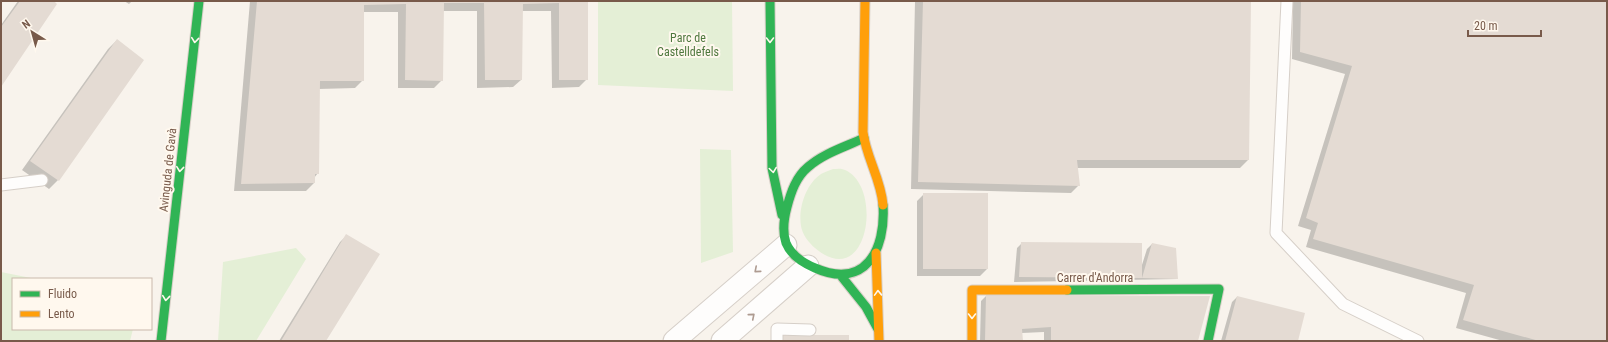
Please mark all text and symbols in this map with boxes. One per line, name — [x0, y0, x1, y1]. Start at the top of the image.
north arrow — [12, 12, 52, 52]
scale bar — [1468, 12, 1541, 38]
text: N — [20, 17, 33, 32]
text: 20 m — [1474, 19, 1498, 33]
park label: Parc de Castelldefels — [657, 31, 719, 59]
one-way arrow — [191, 37, 200, 43]
one-way arrow — [766, 37, 774, 43]
street label: Avinguda de Gavà — [157, 127, 179, 213]
one-way arrow — [176, 166, 185, 172]
one-way arrow — [768, 167, 777, 173]
one-way arrow — [754, 266, 762, 273]
street label: Carrer d'Andorra — [1057, 271, 1134, 285]
legend — [12, 278, 152, 330]
text: Fluido — [48, 287, 77, 301]
one-way arrow — [873, 290, 882, 296]
one-way arrow — [162, 295, 171, 301]
text: Lento — [48, 307, 75, 321]
one-way arrow — [747, 313, 754, 320]
one-way arrow — [968, 313, 976, 319]

